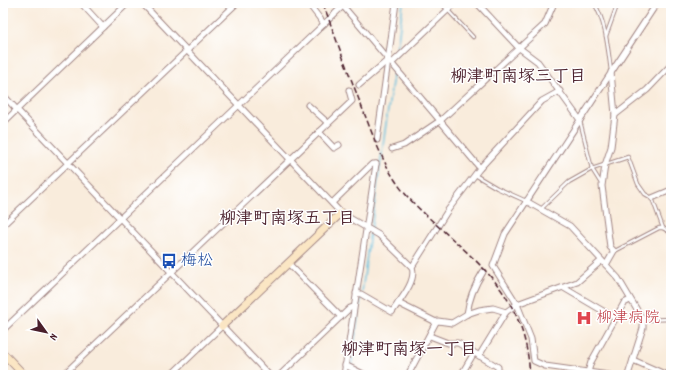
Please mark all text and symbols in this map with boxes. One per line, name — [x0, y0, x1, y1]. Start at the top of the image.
district label: 柳津町南塚三丁目 — [450, 66, 586, 90]
district label: 柳津町南塚五丁目 — [219, 208, 355, 232]
place label: 梅松 — [181, 250, 213, 273]
bus stop icon: 梅松 — [160, 252, 178, 270]
place label: 柳津病院 — [596, 307, 660, 330]
hospital icon: 柳津病院 — [575, 309, 593, 327]
north arrow — [26, 312, 66, 352]
text: N — [44, 330, 61, 343]
district label: 柳津町南塚一丁目 — [341, 339, 477, 363]

